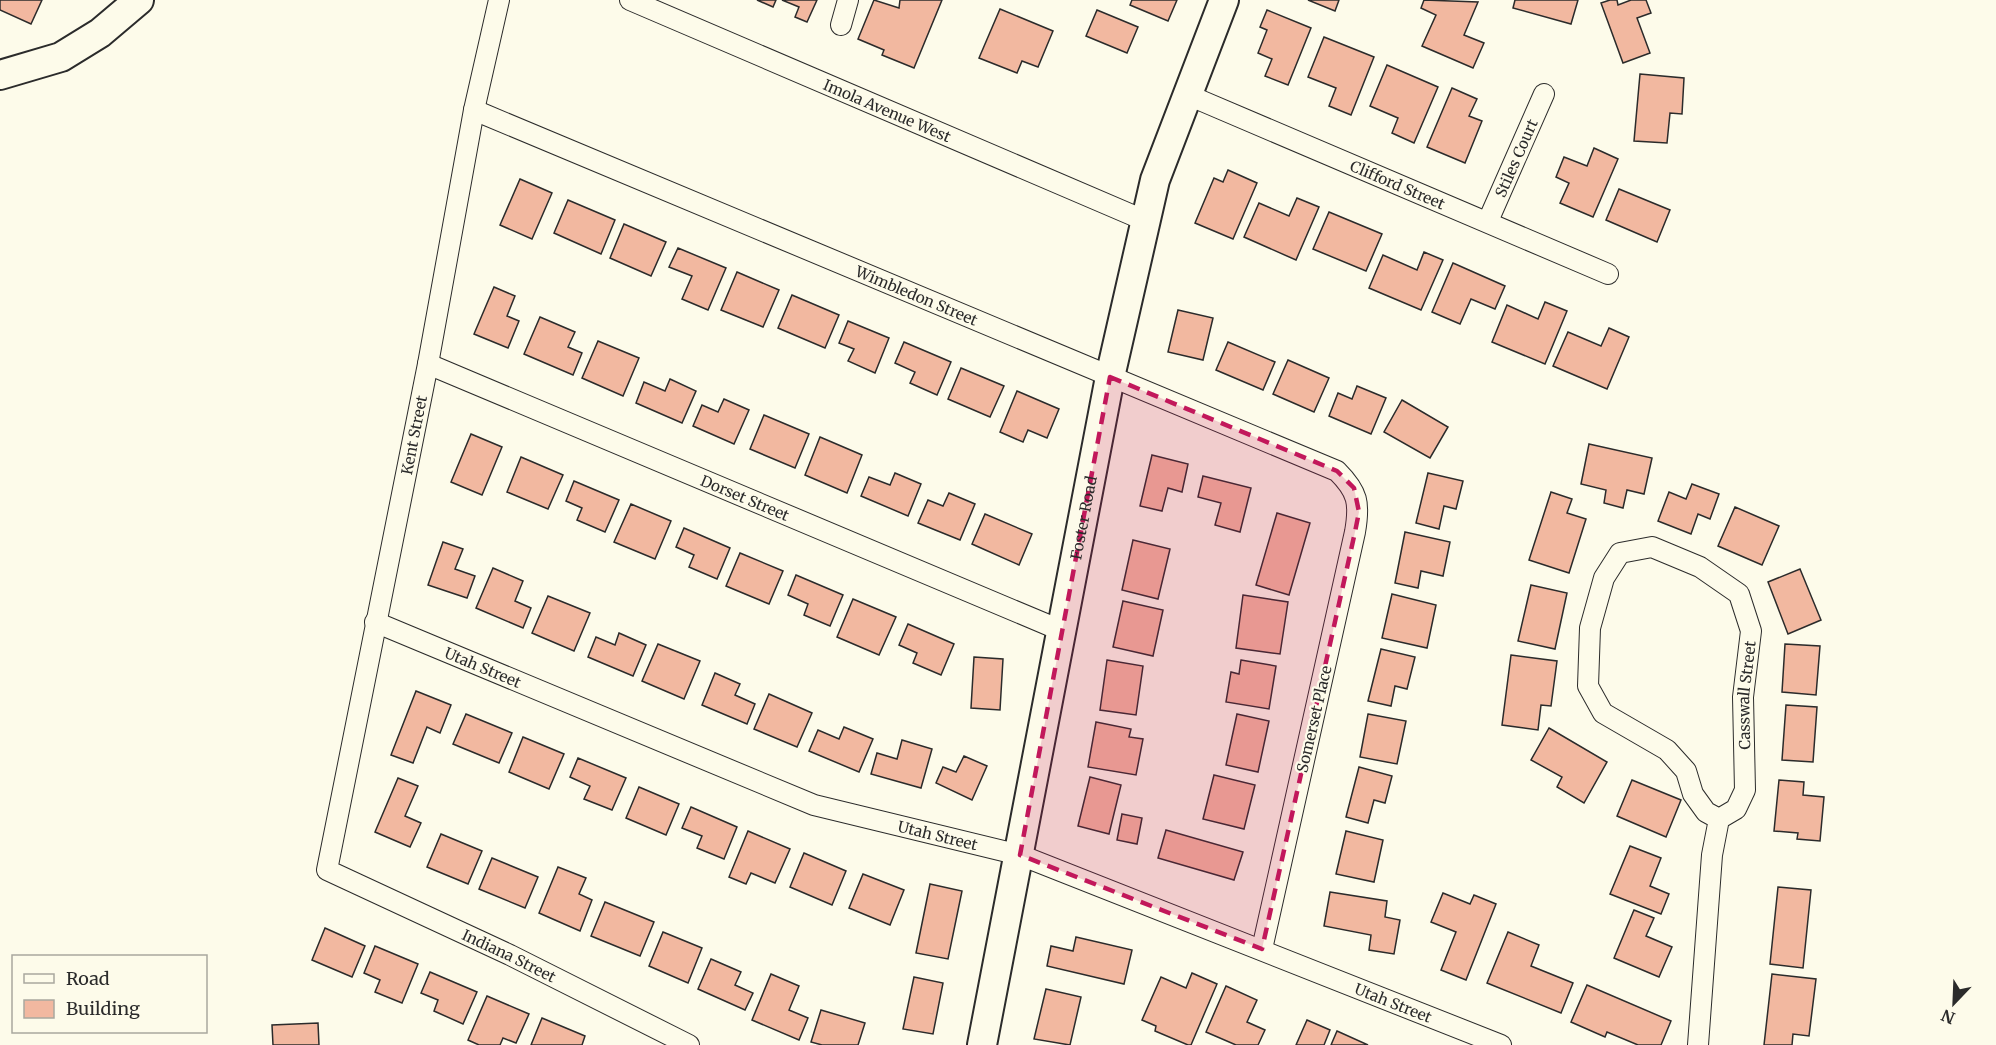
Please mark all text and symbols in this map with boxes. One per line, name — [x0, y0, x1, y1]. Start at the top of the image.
street label: Imola Avenue West — [821, 75, 954, 146]
street label: Stiles Court — [1490, 116, 1541, 200]
street label: Clifford Street — [1347, 156, 1448, 213]
street label: Wimbledon Street — [852, 261, 981, 329]
street label: Kent Street — [397, 394, 431, 476]
street label: Dorset Street — [698, 470, 792, 525]
street label: Foster Road — [1066, 474, 1100, 561]
street label: Casswall Street — [1733, 639, 1759, 750]
street label: Utah Street — [442, 643, 524, 691]
street label: Somerset Place — [1292, 663, 1336, 774]
street label: Utah Street — [896, 816, 980, 854]
street label: Indiana Street — [459, 925, 559, 986]
legend — [12, 955, 207, 1033]
text: Road — [66, 967, 110, 990]
north arrow — [1924, 973, 1984, 1033]
street label: Utah Street — [1352, 979, 1435, 1026]
text: Building — [66, 997, 140, 1020]
text: N — [1938, 1005, 1958, 1028]

